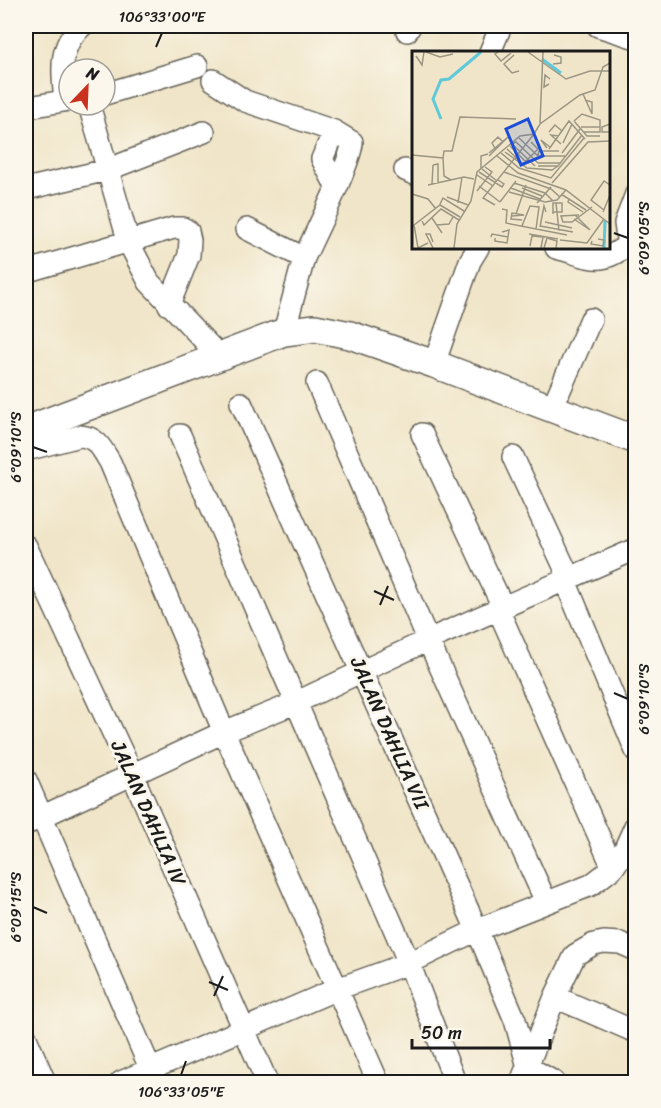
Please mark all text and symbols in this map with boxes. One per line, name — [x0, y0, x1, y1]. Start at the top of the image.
text: 106°33'00"E — [119, 4, 207, 30]
inset map — [412, 51, 610, 249]
north arrow — [57, 57, 117, 117]
text: N — [81, 58, 104, 90]
text: 6°09'05"S — [631, 201, 657, 275]
text: 6°09'10"S — [3, 411, 29, 482]
street label: JALAN DAHLIA VII — [340, 650, 439, 816]
text: 6°09'10"S — [631, 663, 657, 734]
street label: JALAN DAHLIA IV — [100, 734, 196, 892]
text: 6°09'15"S — [3, 871, 29, 942]
scale bar — [412, 1012, 550, 1050]
text: 50 m — [421, 1017, 462, 1049]
text: 106°33'05"E — [138, 1079, 226, 1105]

